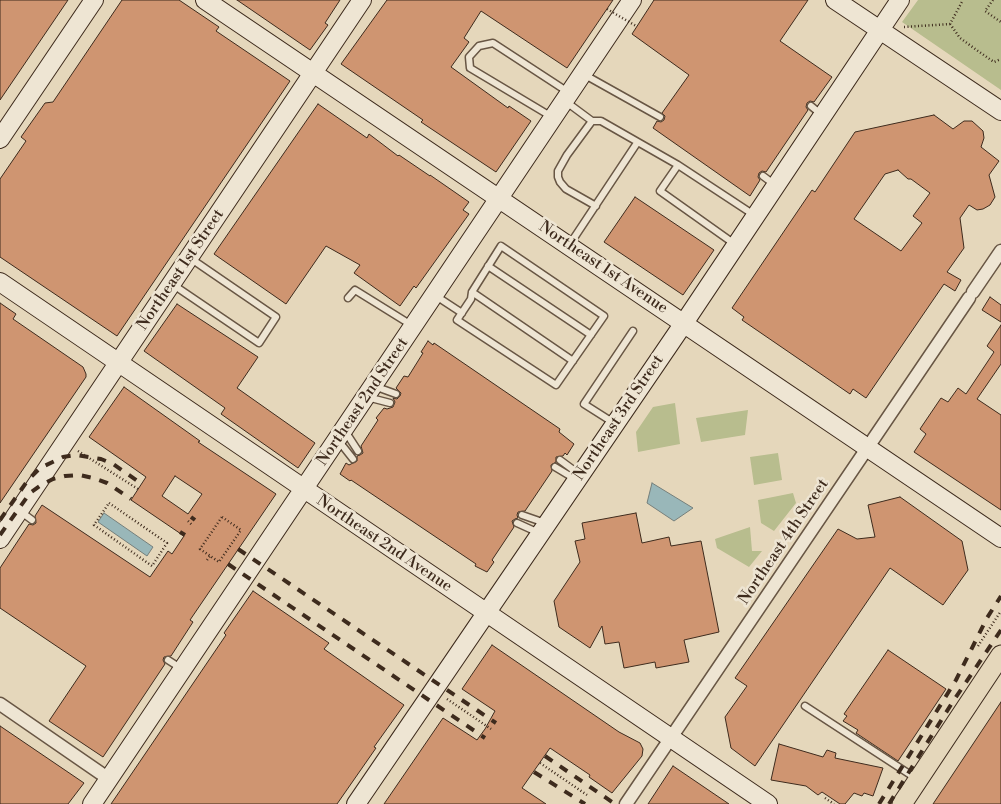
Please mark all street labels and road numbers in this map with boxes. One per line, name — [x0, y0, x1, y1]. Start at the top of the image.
street label: Northeast 1st Street — [133, 206, 229, 334]
street label: Northeast 1st Avenue — [535, 218, 671, 318]
street label: Northeast 2nd Street — [313, 334, 413, 470]
street label: Northeast 3rd Street — [570, 352, 668, 484]
street label: Northeast 4th Street — [735, 476, 833, 608]
street label: Northeast 2nd Avenue — [313, 491, 455, 597]

